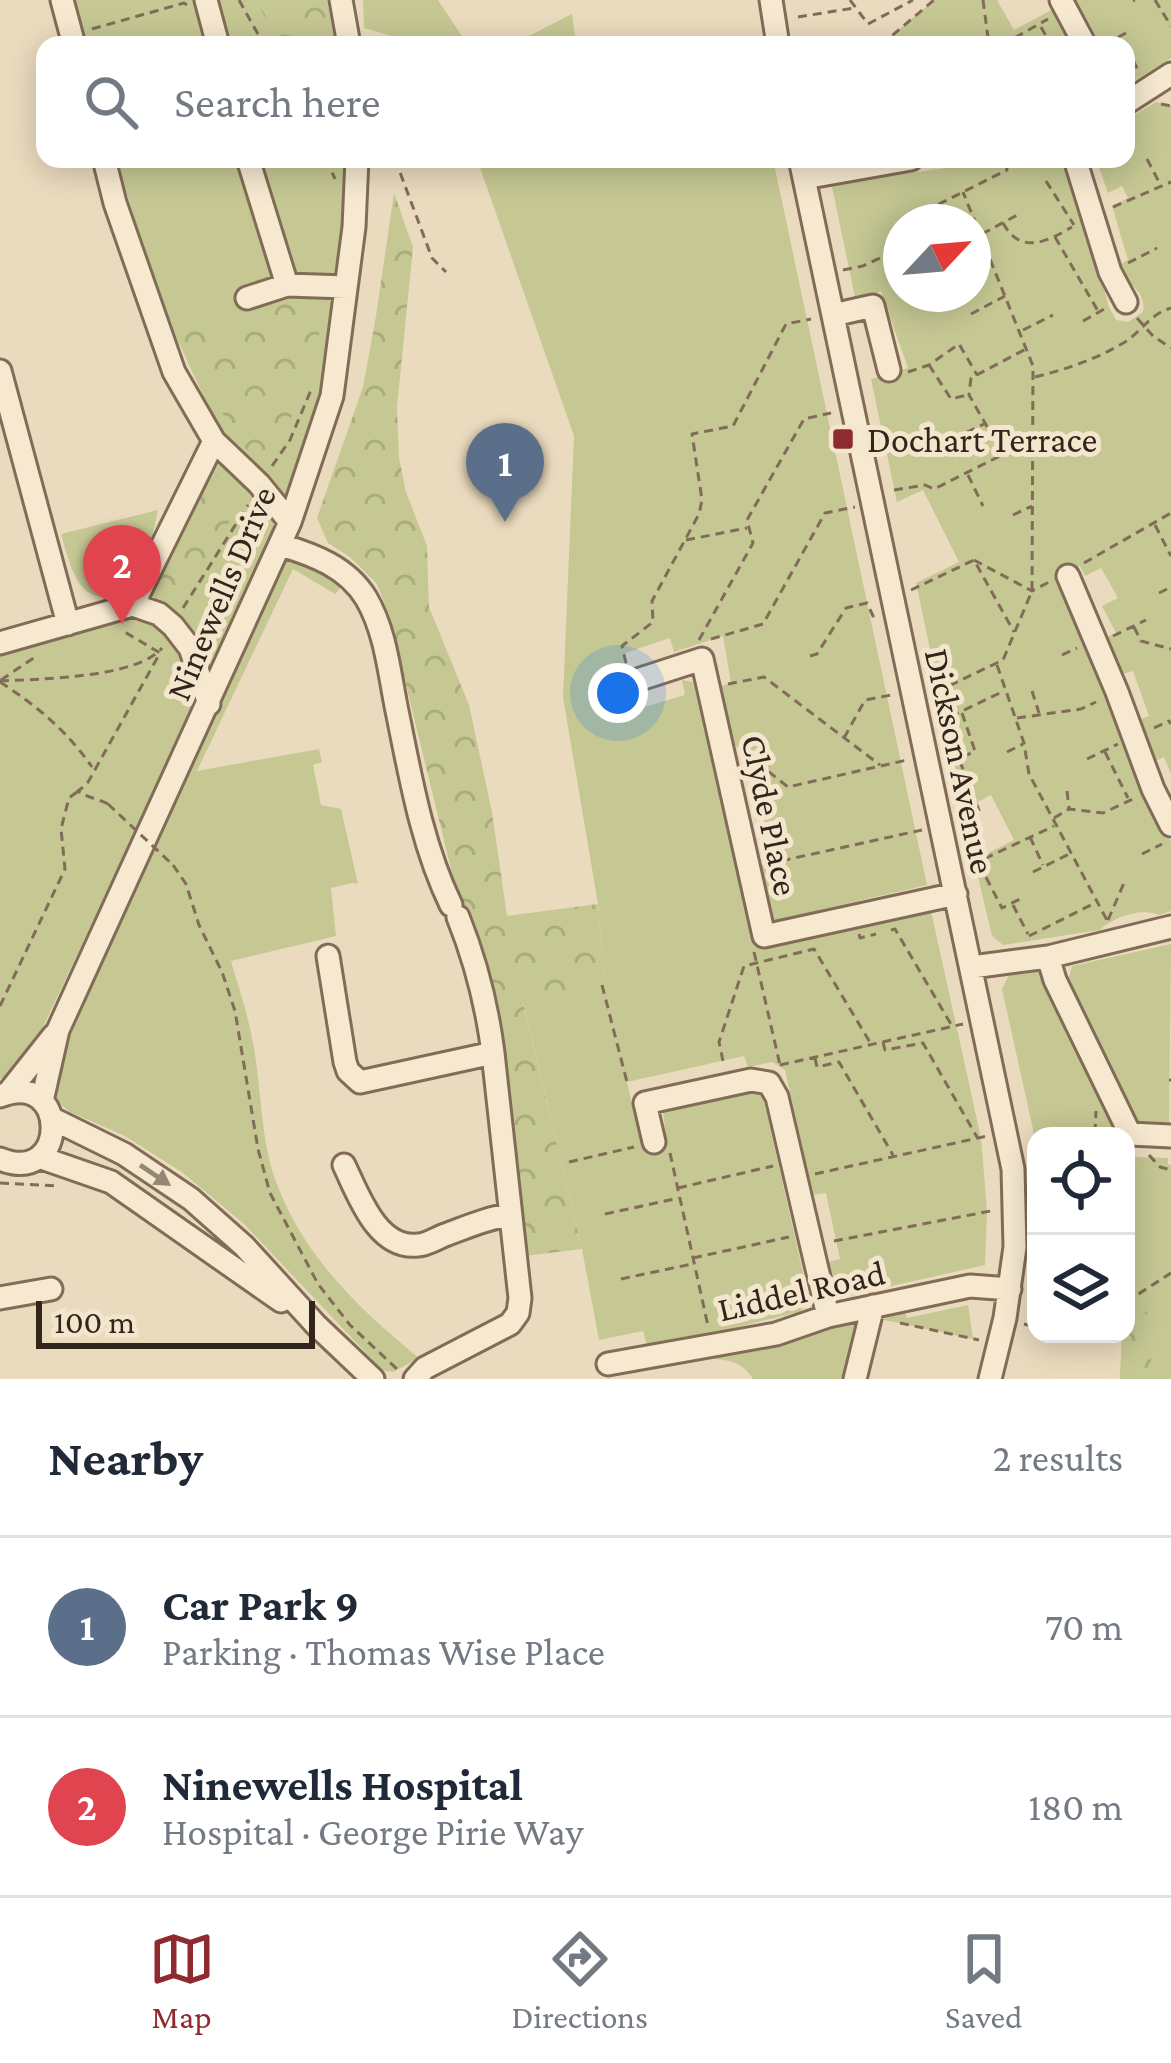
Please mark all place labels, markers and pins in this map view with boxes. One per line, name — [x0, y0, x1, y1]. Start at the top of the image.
place label: Dochart Terrace — [867, 420, 1097, 460]
pin: 1 — [466, 423, 544, 522]
marker: Dochart Terrace — [830, 426, 856, 452]
pin: 2 — [83, 525, 161, 624]

